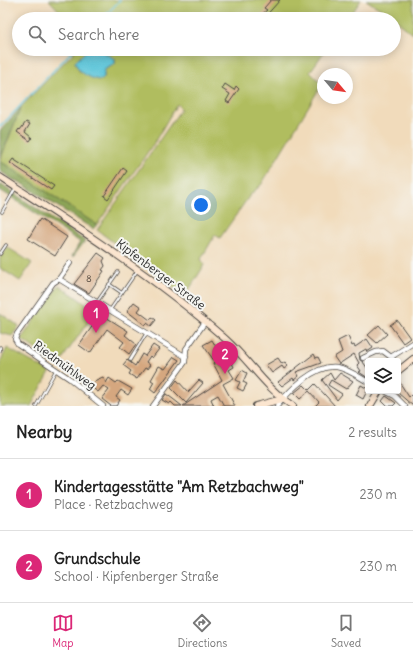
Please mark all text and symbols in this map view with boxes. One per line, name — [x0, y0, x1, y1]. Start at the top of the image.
search box — [12, 12, 401, 56]
icon: search — [26, 23, 48, 45]
text: Search here — [58, 25, 139, 44]
north arrow — [317, 68, 353, 104]
your location — [191, 195, 211, 215]
street label: Kipfenberger Straße — [113, 236, 209, 312]
house number: 8 — [86, 272, 92, 285]
pin: 1 — [83, 300, 109, 333]
street label: Riedmühlweg — [31, 337, 99, 393]
pin: 2 — [212, 341, 238, 374]
map controls — [365, 358, 401, 394]
button: layers — [365, 358, 401, 394]
text: Nearby — [16, 421, 72, 443]
text: 2 results — [348, 424, 397, 441]
text: Kindertagesstätte "Am Retzbachweg" — [54, 477, 304, 496]
text: 1 — [26, 486, 32, 503]
text: 230 m — [359, 486, 397, 503]
text: Place · Retzbachweg — [54, 496, 173, 513]
text: Grundschule — [54, 549, 140, 568]
text: 2 — [25, 558, 33, 575]
text: 230 m — [359, 558, 397, 575]
text: School · Kipfenberger Straße — [54, 568, 219, 585]
tab: Map — [52, 612, 74, 650]
tab: Directions — [178, 612, 227, 650]
tab: Saved — [331, 612, 361, 650]

